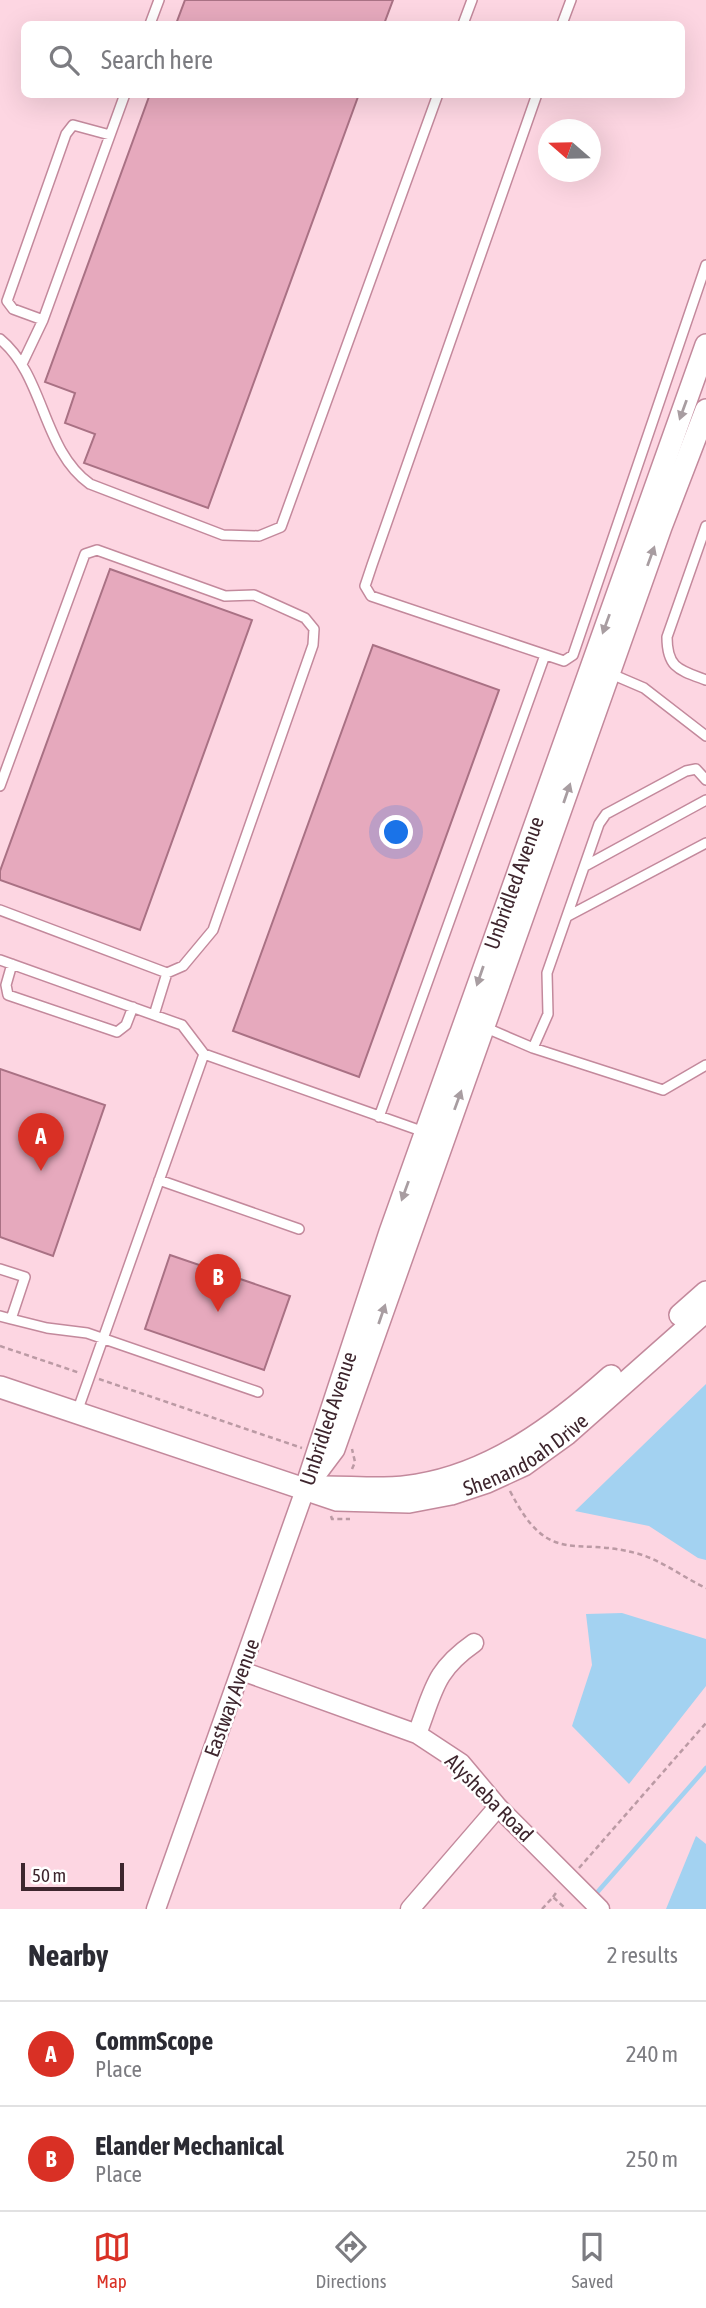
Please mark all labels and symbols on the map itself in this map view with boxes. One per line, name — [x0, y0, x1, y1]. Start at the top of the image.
north arrow — [538, 119, 601, 182]
one-way arrow — [677, 399, 688, 420]
one-way arrow — [646, 545, 657, 566]
one-way arrow — [600, 613, 611, 634]
one-way arrow — [561, 782, 572, 803]
street label: Unbridled Avenue — [479, 813, 548, 952]
your location — [379, 815, 413, 849]
one-way arrow — [474, 966, 485, 987]
one-way arrow — [453, 1089, 464, 1110]
pin: A — [18, 1113, 64, 1171]
one-way arrow — [399, 1180, 410, 1201]
pin: B — [195, 1254, 241, 1312]
one-way arrow — [377, 1304, 388, 1325]
street label: Unbridled Avenue — [294, 1348, 361, 1488]
street label: Shenandoah Drive — [460, 1408, 592, 1500]
street label: Eastway Avenue — [199, 1635, 264, 1760]
street label: Alysheba Road — [441, 1748, 539, 1846]
scale bar — [21, 1860, 124, 1892]

